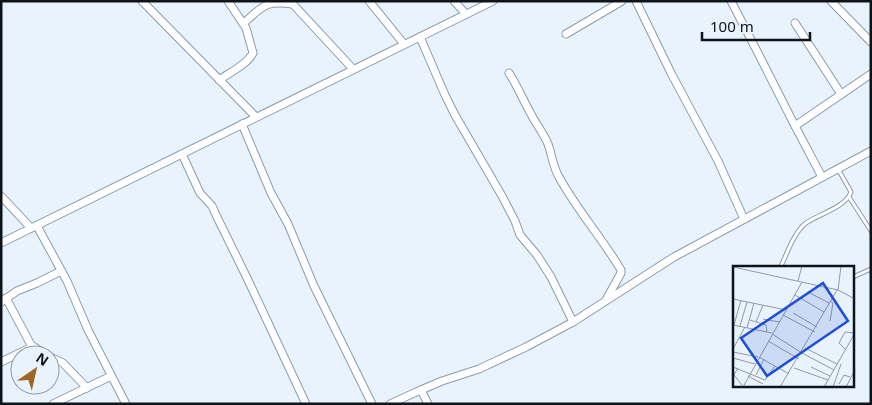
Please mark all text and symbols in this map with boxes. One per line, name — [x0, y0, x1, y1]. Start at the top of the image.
scale bar — [702, 10, 810, 42]
text: 100 m — [710, 16, 754, 36]
inset map — [733, 266, 854, 388]
north arrow — [10, 345, 60, 395]
text: N — [33, 348, 53, 370]

